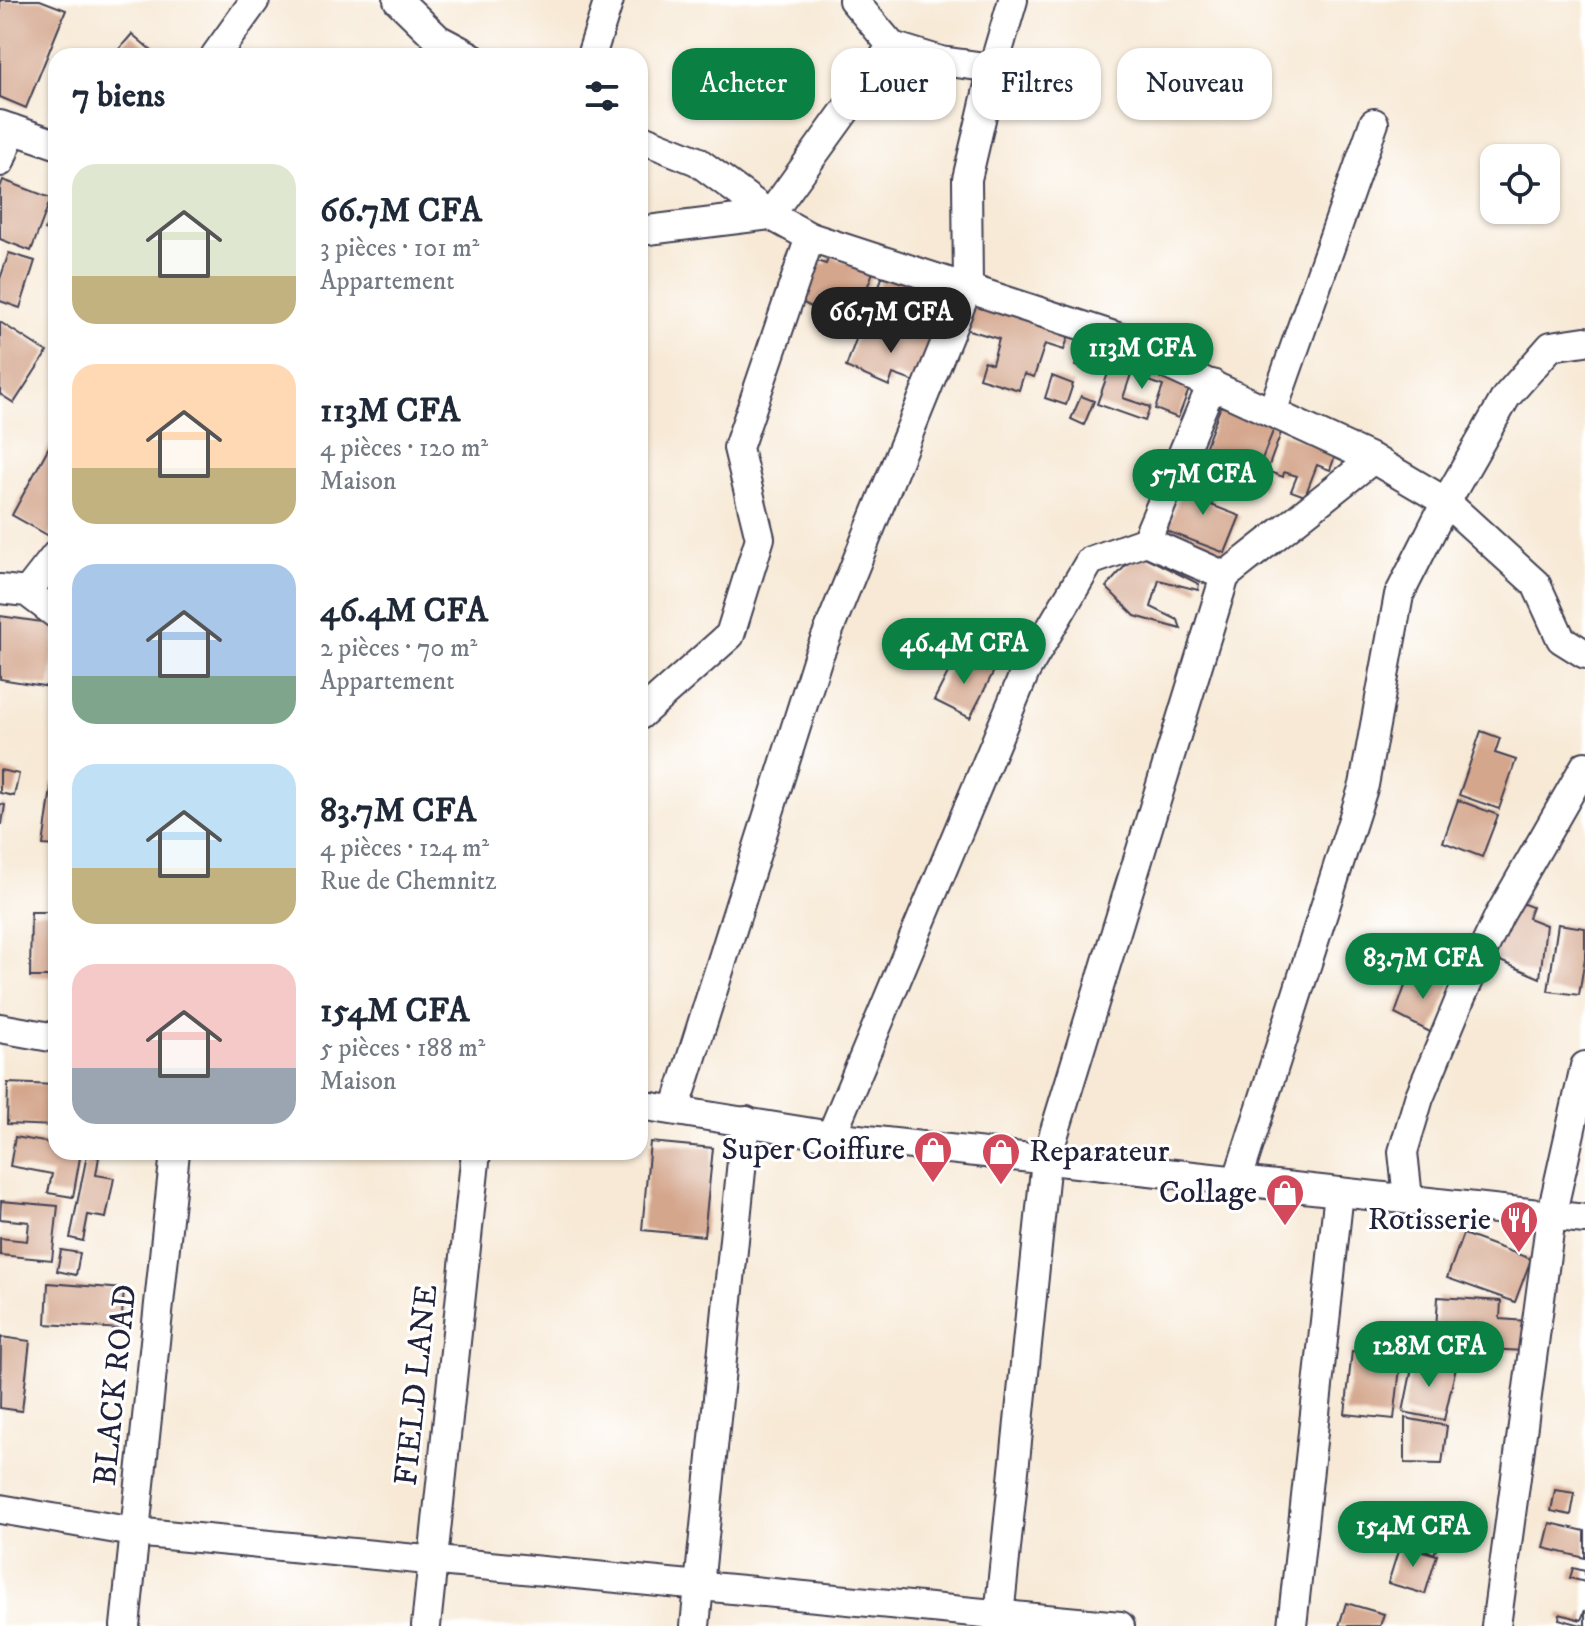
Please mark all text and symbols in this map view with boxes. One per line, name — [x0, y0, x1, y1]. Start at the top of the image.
chip: Acheter — [672, 48, 815, 120]
chip: Louer — [831, 48, 956, 120]
chip: Filtres — [972, 48, 1101, 120]
chip: Nouveau — [1117, 48, 1272, 120]
icon: filters — [580, 74, 624, 118]
text: 7 biens — [72, 75, 165, 117]
map controls — [1480, 144, 1560, 224]
button: locate — [1480, 144, 1560, 224]
text: 66.7M CFA — [320, 190, 482, 232]
icon: home — [136, 196, 232, 292]
text: 3 pièces · 101 m² — [320, 232, 479, 265]
text: Appartement — [320, 265, 454, 298]
pin: 66.7M CFA — [799, 287, 983, 355]
text: 66.7M CFA — [829, 296, 953, 329]
pin: 113M CFA — [1059, 323, 1225, 391]
text: 113M CFA — [1088, 332, 1196, 365]
text: 113M CFA — [320, 390, 460, 432]
icon: home — [136, 396, 232, 492]
text: 4 pièces · 120 m² — [320, 432, 488, 465]
pin: 57M CFA — [1129, 449, 1277, 517]
text: 57M CFA — [1150, 458, 1256, 491]
text: Maison — [320, 465, 396, 498]
text: 46.4M CFA — [320, 590, 488, 632]
icon: home — [136, 596, 232, 692]
pin: 46.4M CFA — [872, 618, 1056, 686]
text: 46.4M CFA — [900, 627, 1028, 660]
text: 2 pièces · 70 m² — [320, 632, 477, 665]
text: Appartement — [320, 665, 454, 698]
text: 83.7M CFA — [320, 790, 476, 832]
icon: home — [136, 796, 232, 892]
text: 4 pièces · 124 m² — [320, 832, 489, 865]
text: Rue de Chemnitz — [320, 865, 496, 898]
pin: 83.7M CFA — [1331, 933, 1515, 1001]
text: 83.7M CFA — [1363, 942, 1483, 975]
text: 154M CFA — [320, 990, 469, 1032]
icon: home — [136, 996, 232, 1092]
text: 5 pièces · 188 m² — [320, 1032, 485, 1065]
text: Maison — [320, 1065, 396, 1098]
shop icon: Super Coiffure — [912, 1129, 954, 1184]
place label: Super Coiffure — [721, 1130, 905, 1170]
shop icon: Reparateur — [980, 1131, 1022, 1186]
place label: Reparateur — [1029, 1132, 1169, 1172]
shop icon: Collage — [1264, 1172, 1306, 1227]
place label: Collage — [1159, 1173, 1257, 1213]
restaurant icon: Rotisserie — [1498, 1199, 1540, 1254]
place label: Rotisserie — [1368, 1200, 1491, 1240]
street label: BLACK ROAD — [86, 1282, 146, 1488]
street label: FIELD LANE — [387, 1282, 447, 1488]
pin: 128M CFA — [1346, 1321, 1512, 1389]
text: 128M CFA — [1372, 1330, 1486, 1363]
pin: 154M CFA — [1330, 1501, 1496, 1569]
text: 154M CFA — [1356, 1510, 1470, 1543]

